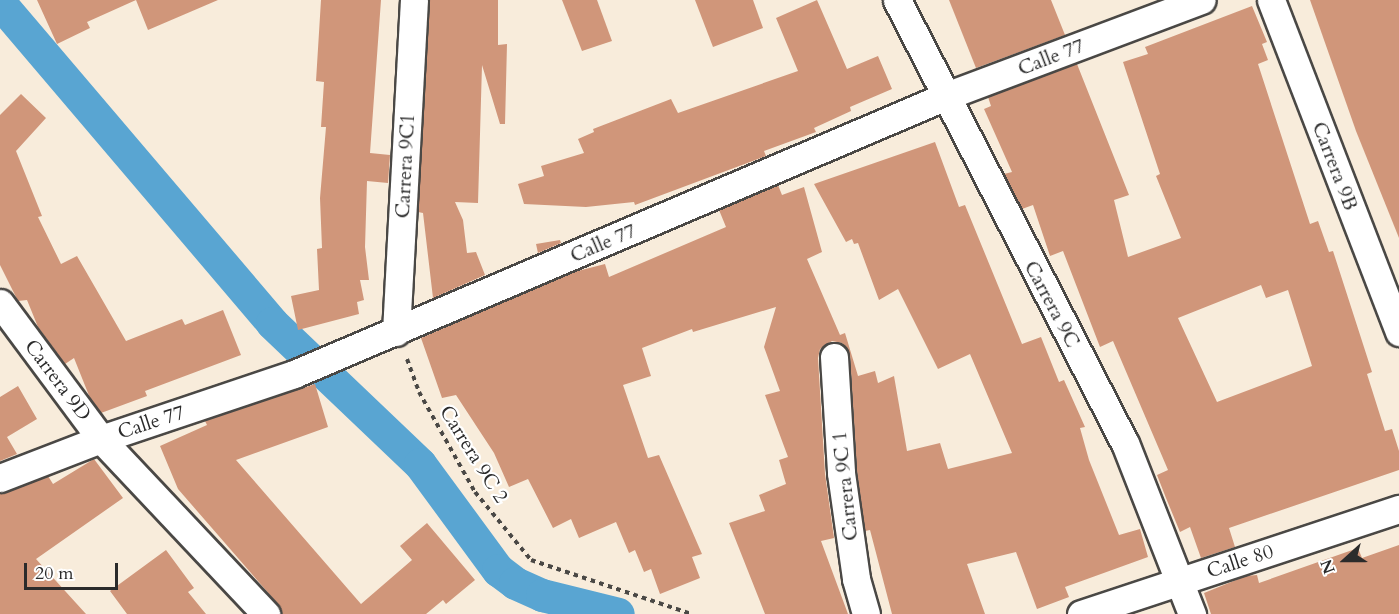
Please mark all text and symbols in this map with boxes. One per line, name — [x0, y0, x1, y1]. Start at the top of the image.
street label: Calle 77 — [1014, 33, 1088, 81]
street label: Carrera 9C1 — [390, 113, 420, 219]
street label: Carrera 9B — [1307, 118, 1363, 214]
street label: Calle 77 — [567, 218, 639, 268]
street label: Carrera 9C — [1019, 257, 1085, 351]
street label: Carrera 9D — [20, 335, 96, 425]
street label: Calle 77 — [114, 400, 188, 444]
street label: Carrera 9C 2 — [435, 401, 513, 507]
street label: Carrera 9C 1 — [827, 430, 863, 542]
north arrow — [1315, 530, 1375, 590]
street label: Calle 80 — [1203, 539, 1277, 583]
scale bar — [27, 551, 122, 589]
text: N — [1315, 556, 1341, 577]
text: 20 m — [35, 561, 74, 586]

